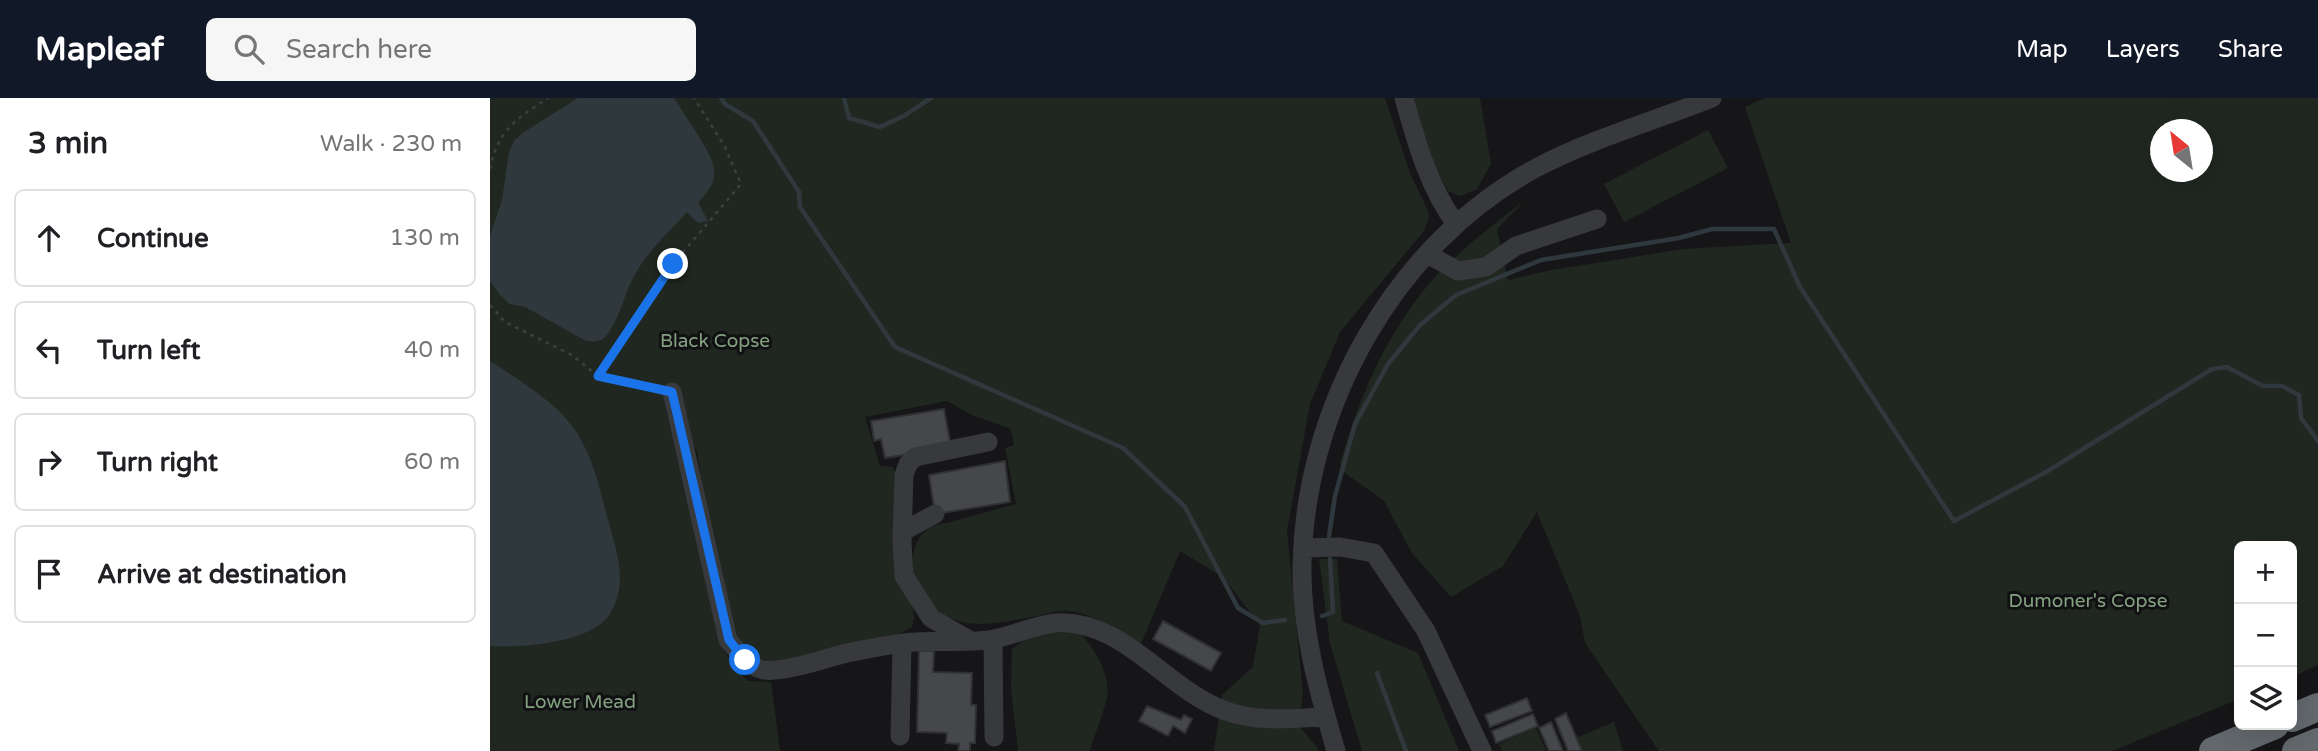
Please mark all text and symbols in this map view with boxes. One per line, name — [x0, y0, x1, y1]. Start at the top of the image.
search box — [206, 18, 696, 81]
text: Mapleaf — [35, 30, 164, 69]
icon: search — [230, 30, 268, 68]
text: Search here — [286, 34, 432, 65]
text: Map — [2016, 35, 2068, 64]
text: Layers — [2106, 35, 2180, 64]
text: Share — [2218, 35, 2283, 64]
north arrow — [2150, 119, 2213, 182]
text: 3 min — [28, 125, 108, 162]
text: Walk · 230 m — [320, 130, 462, 158]
icon: ahead — [30, 219, 68, 257]
text: Continue — [97, 223, 209, 254]
text: 130 m — [390, 224, 460, 252]
route end — [657, 248, 688, 279]
park label: Black Copse — [660, 330, 770, 352]
icon: left — [30, 331, 68, 369]
text: Turn left — [97, 335, 200, 366]
text: 40 m — [404, 336, 460, 364]
icon: right — [30, 443, 68, 481]
text: Turn right — [97, 447, 218, 478]
text: 60 m — [404, 448, 460, 476]
map controls — [2234, 541, 2297, 730]
button: + — [2234, 541, 2297, 604]
icon: arrive — [30, 555, 68, 593]
text: Arrive at destination — [97, 559, 347, 590]
park label: Dumoner's Copse — [2009, 590, 2167, 612]
button: − — [2234, 604, 2297, 667]
route start — [729, 644, 760, 675]
button: layers — [2234, 667, 2297, 730]
park label: Lower Mead — [524, 691, 636, 713]

